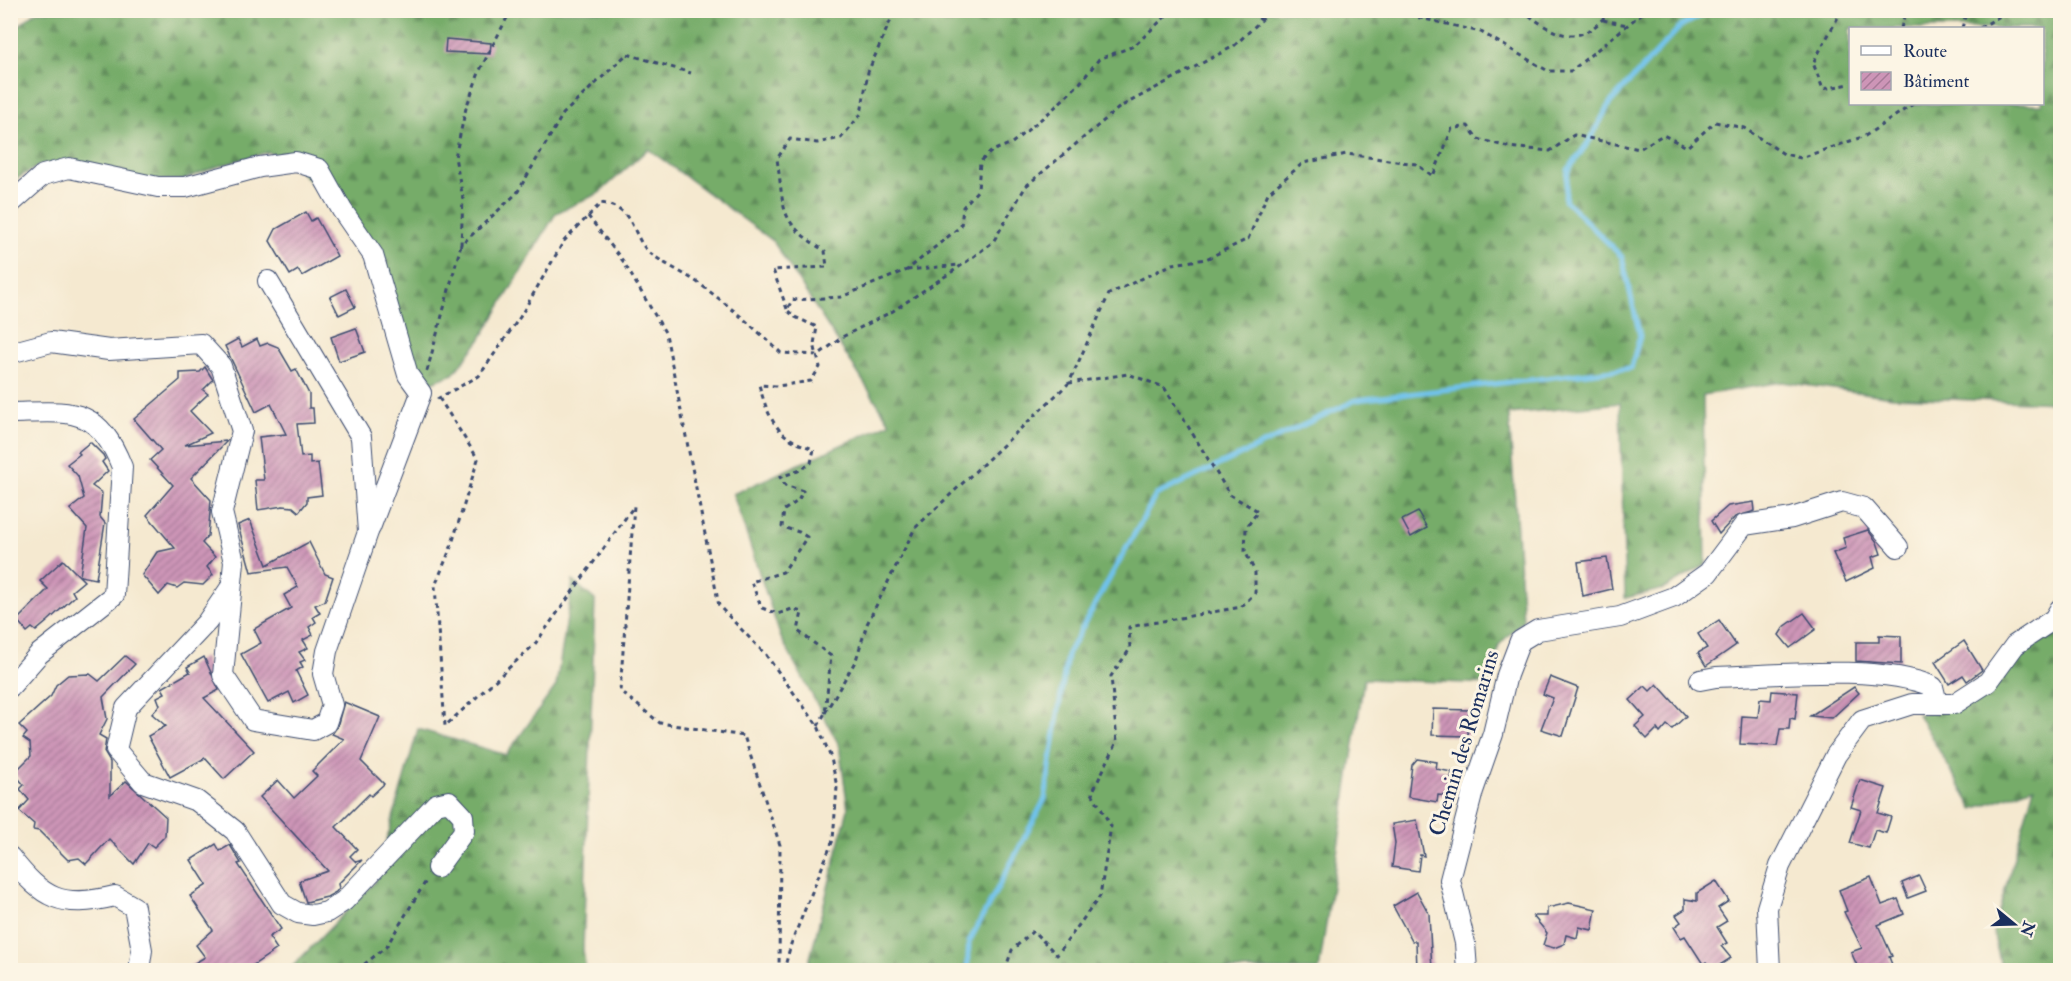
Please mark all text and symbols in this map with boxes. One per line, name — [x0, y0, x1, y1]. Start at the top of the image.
legend — [1849, 27, 2044, 105]
text: Route — [1903, 40, 1947, 63]
text: Bâtiment — [1903, 70, 1969, 93]
street label: Chemin des Romarins — [1422, 647, 1506, 839]
north arrow — [1984, 894, 2044, 954]
text: N — [2015, 918, 2039, 939]

